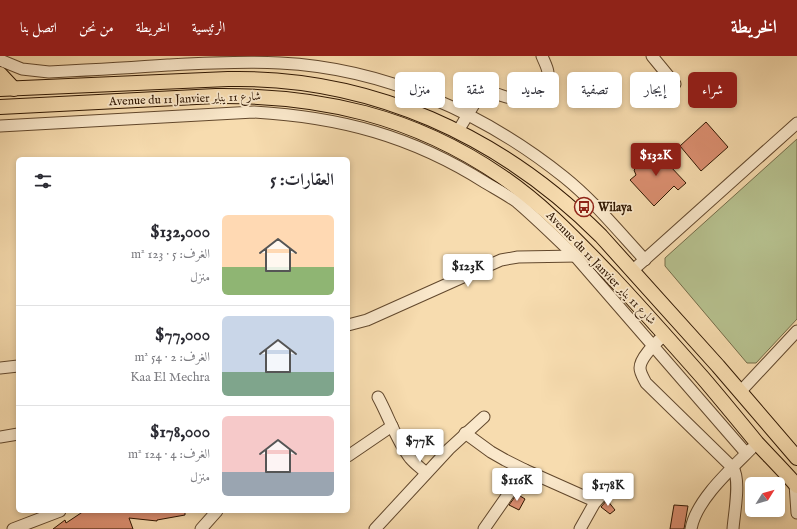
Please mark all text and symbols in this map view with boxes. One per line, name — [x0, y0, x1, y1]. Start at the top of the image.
text: الخريطة — [731, 16, 777, 40]
text: اتصل بنا — [20, 19, 57, 37]
text: من نحن — [79, 19, 114, 37]
text: الخريطة — [136, 19, 170, 37]
text: الرئيسية — [192, 19, 225, 37]
chip: منزل — [395, 72, 445, 108]
chip: شقة — [453, 72, 499, 108]
chip: جديد — [507, 72, 559, 108]
chip: تصفية — [567, 72, 622, 108]
chip: إيجار — [630, 72, 680, 108]
chip: شراء — [688, 72, 737, 108]
street label: Avenue du 11 Janvier شارع 11 يناير — [108, 89, 262, 112]
pin: $132K — [628, 143, 684, 177]
text: $132K — [640, 147, 672, 164]
icon: filters — [32, 170, 54, 192]
text: العقارات: 5 — [270, 170, 334, 191]
bus stop icon: Wilaya — [573, 196, 595, 218]
place label: Wilaya — [597, 200, 633, 216]
street label: Avenue du 11 Janvier شارع 11 يناير — [540, 207, 659, 330]
text: $132,000 — [150, 222, 210, 243]
icon: home — [254, 231, 302, 279]
text: الغرف: 5 · 123 m² — [131, 246, 210, 263]
pin: $123K — [440, 254, 496, 288]
text: $123K — [452, 258, 484, 275]
text: منزل — [190, 269, 210, 286]
text: $77,000 — [155, 325, 210, 346]
icon: home — [254, 332, 302, 380]
text: الغرف: 2 · 54 m² — [134, 349, 210, 366]
text: Kaa El Mechra — [130, 369, 210, 386]
text: $178,000 — [150, 422, 210, 443]
pin: $77K — [396, 429, 444, 463]
icon: home — [254, 432, 302, 480]
text: $77K — [406, 433, 434, 450]
text: الغرف: 4 · 124 m² — [128, 446, 210, 463]
pin: $116K — [489, 468, 545, 502]
text: منزل — [190, 469, 210, 486]
text: $116K — [501, 472, 533, 489]
pin: $178K — [580, 473, 636, 507]
text: $178K — [592, 477, 624, 494]
north arrow — [745, 477, 785, 517]
map controls — [745, 477, 785, 517]

